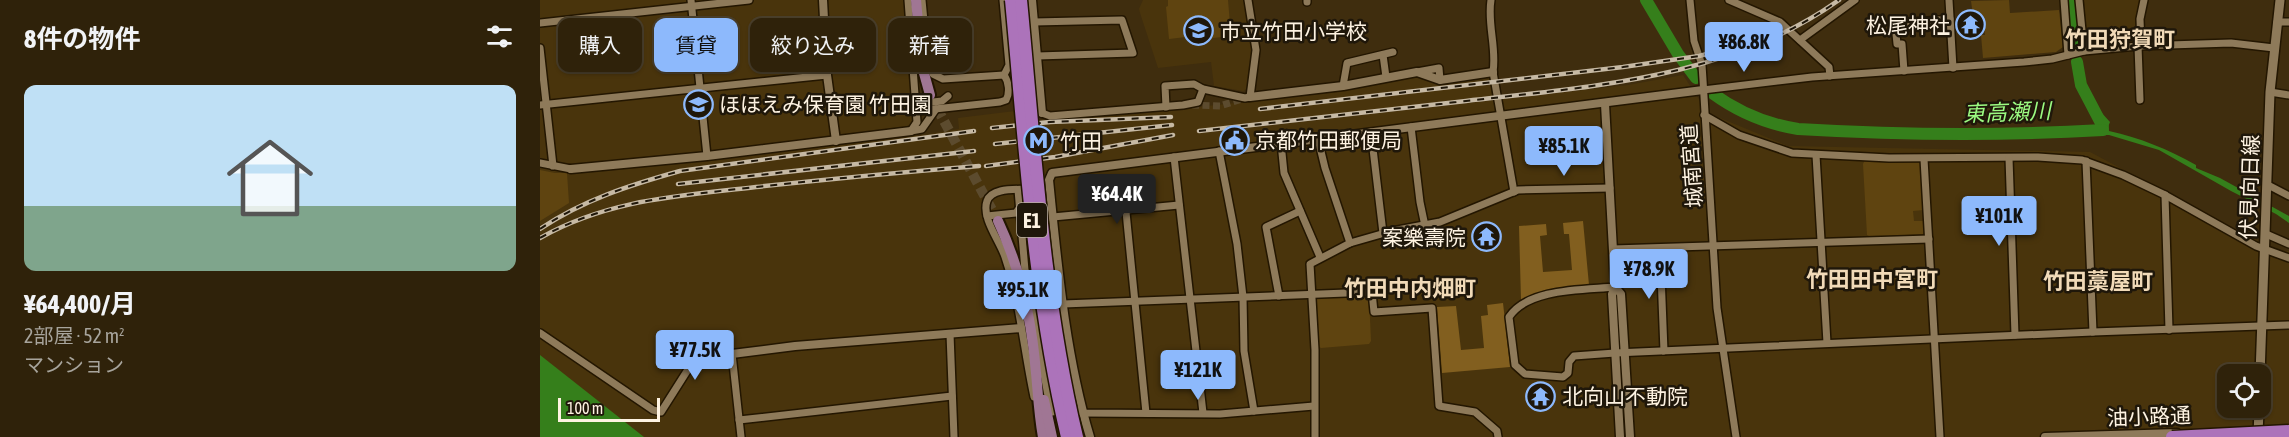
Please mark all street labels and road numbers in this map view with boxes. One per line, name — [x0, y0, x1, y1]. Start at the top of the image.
street label: 城南宮道 — [1676, 123, 1706, 209]
street label: 伏見向日線 — [2235, 134, 2263, 240]
road number: E1 — [1017, 203, 1047, 237]
street label: 油小路通 — [2107, 403, 2191, 429]

